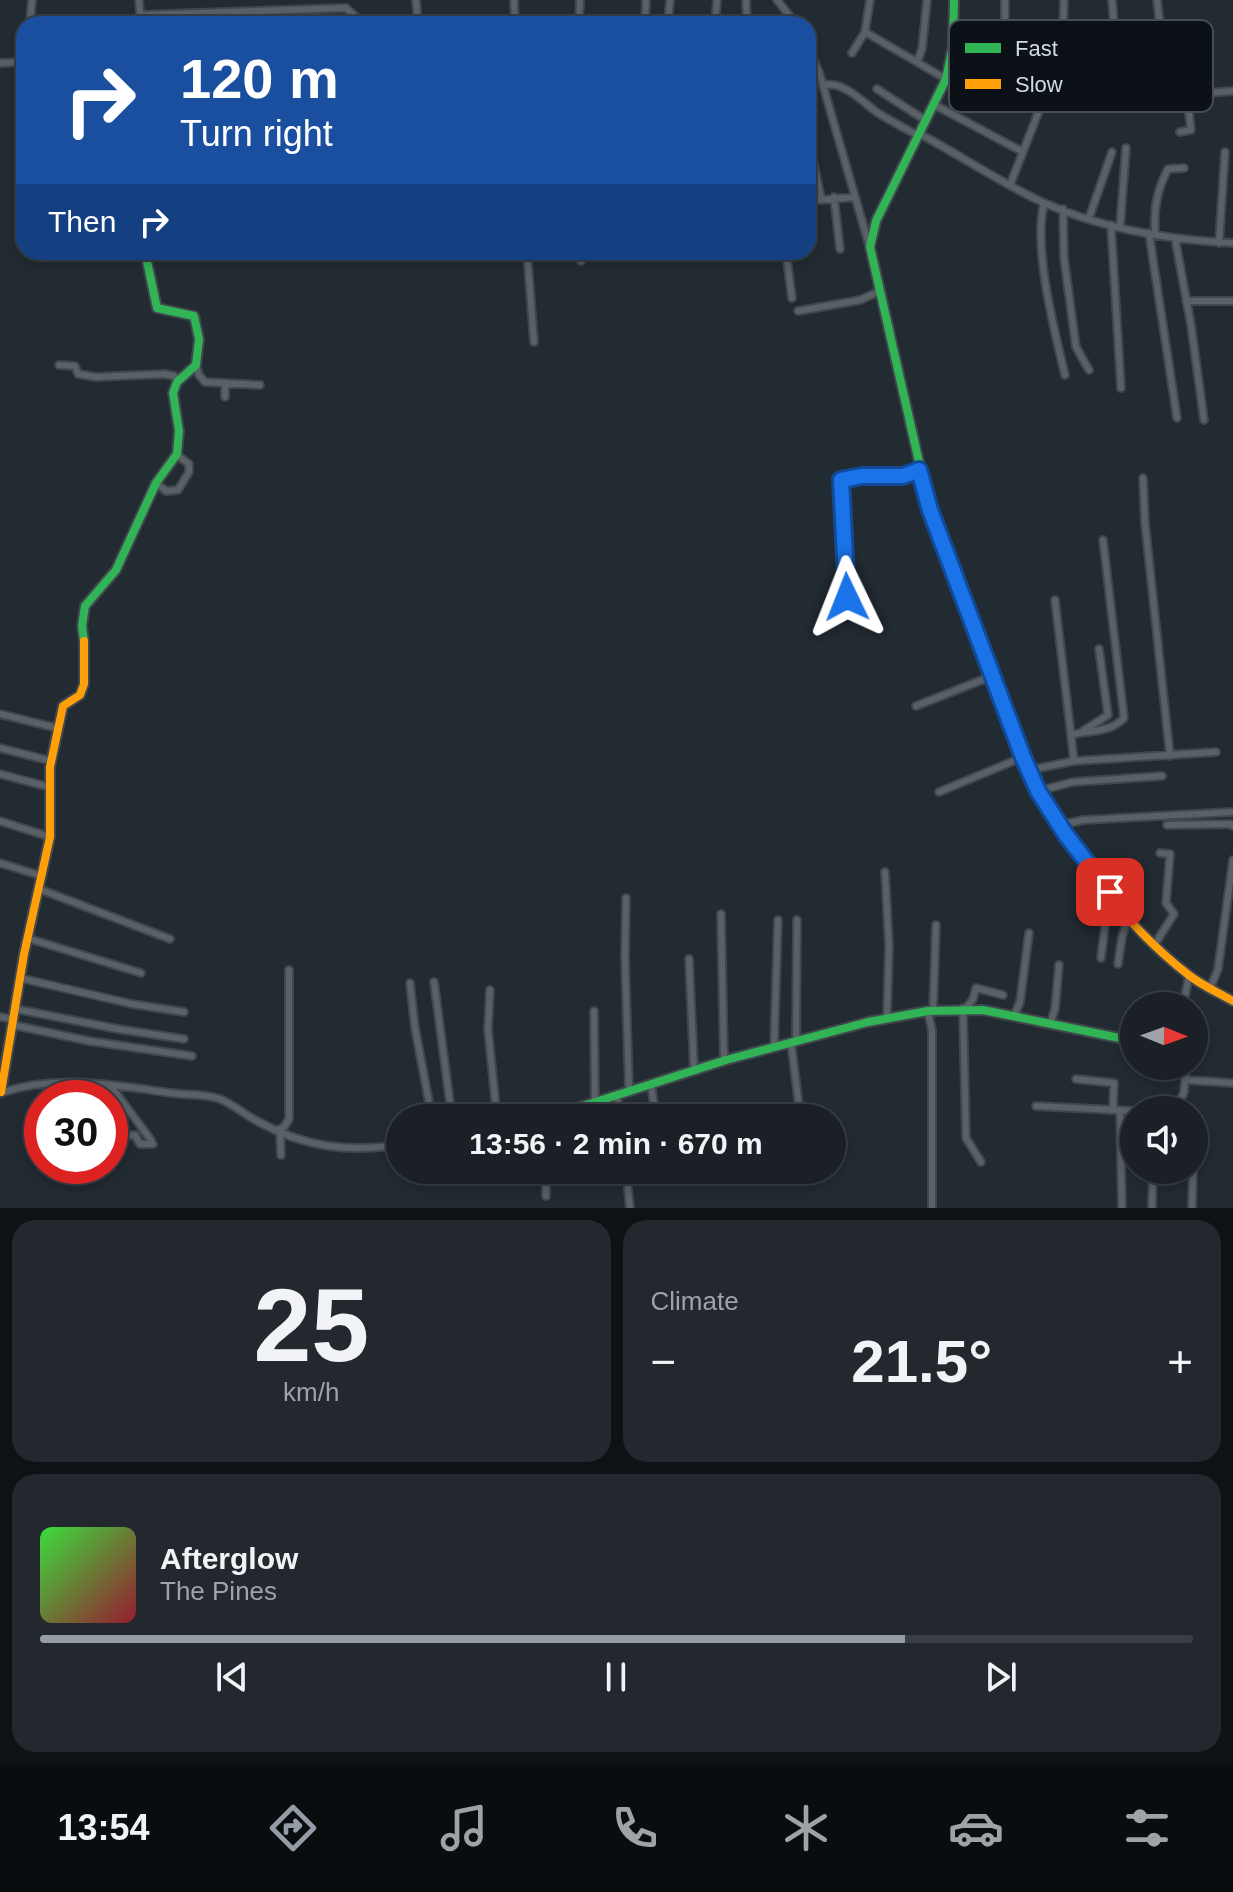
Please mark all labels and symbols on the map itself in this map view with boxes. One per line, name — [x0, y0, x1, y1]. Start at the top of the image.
legend — [949, 20, 1213, 112]
text: Fast — [1015, 36, 1058, 61]
text: Slow — [1015, 72, 1063, 97]
position arrow — [805, 555, 889, 639]
pin — [1076, 858, 1144, 926]
north arrow — [1120, 992, 1208, 1080]
speed limit sign: 30 — [24, 1080, 128, 1184]

